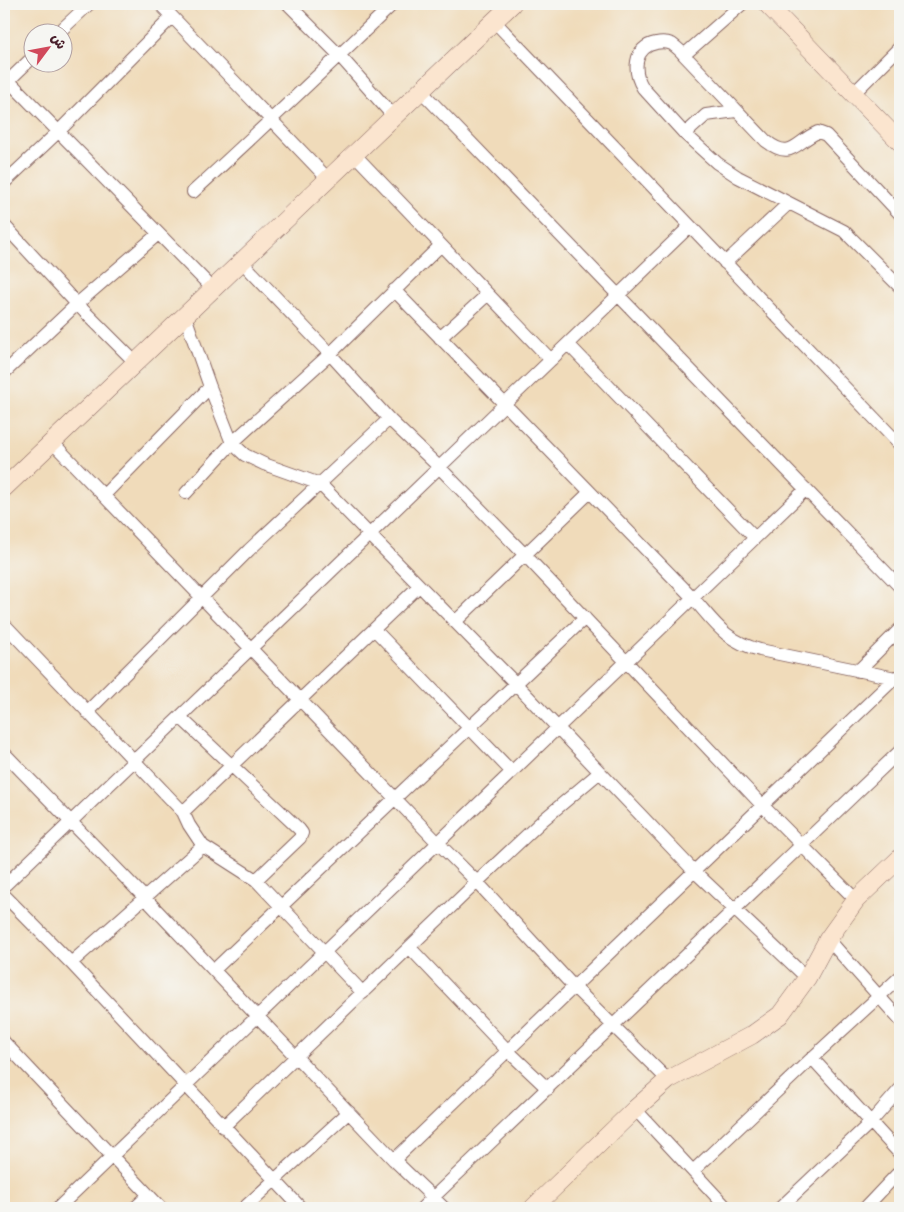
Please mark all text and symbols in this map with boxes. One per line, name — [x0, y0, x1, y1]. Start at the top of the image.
north arrow — [22, 22, 72, 72]
text: ش — [44, 28, 73, 55]

